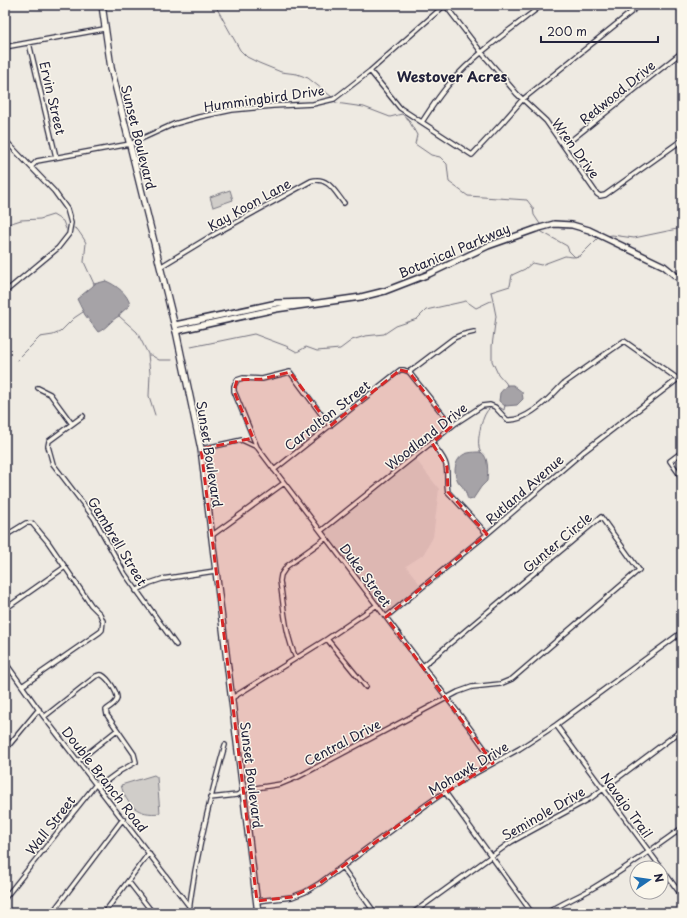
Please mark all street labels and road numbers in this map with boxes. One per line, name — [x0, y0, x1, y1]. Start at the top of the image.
street label: Redwood Drive — [575, 55, 659, 128]
street label: Ervin Street — [35, 59, 71, 137]
street label: Hummingbird Drive — [202, 80, 326, 116]
street label: Sunset Boulevard — [117, 83, 161, 191]
street label: Wren Drive — [548, 114, 604, 182]
street label: Kay Koon Lane — [204, 173, 294, 235]
street label: Botanical Parkway — [395, 218, 513, 282]
street label: Carrolton Street — [280, 375, 374, 455]
street label: Woodland Drive — [381, 398, 471, 474]
street label: Sunset Boulevard — [192, 399, 228, 509]
street label: Rutland Avenue — [481, 450, 567, 528]
street label: Gambrell Street — [84, 493, 152, 589]
street label: Gunter Circle — [518, 507, 596, 577]
street label: Duke Street — [336, 539, 396, 611]
street label: Central Drive — [301, 714, 383, 770]
street label: Sunset Boulevard — [236, 720, 268, 830]
street label: Double Branch Road — [58, 722, 152, 836]
street label: Mohawk Drive — [424, 737, 512, 799]
street label: Navajo Trail — [597, 768, 657, 842]
street label: Seminole Drive — [498, 781, 588, 845]
street label: Wall Street — [21, 791, 79, 859]

